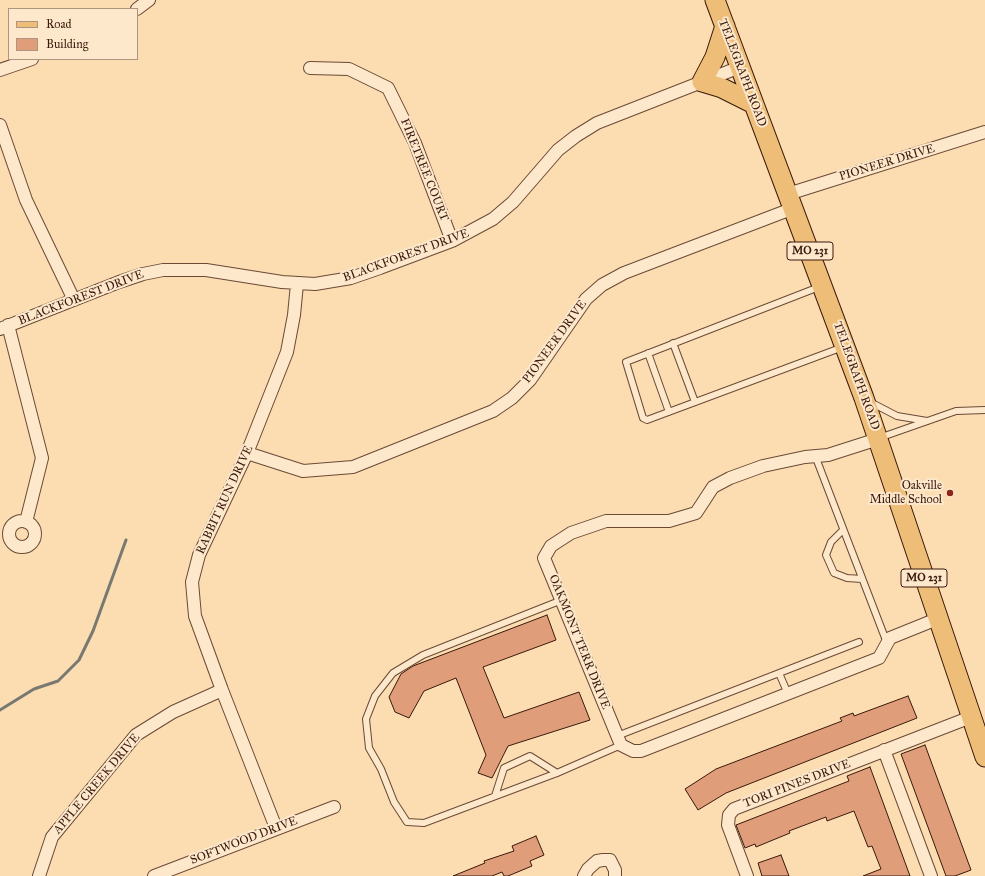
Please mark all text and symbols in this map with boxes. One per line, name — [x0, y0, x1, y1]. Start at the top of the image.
legend — [8, 8, 138, 60]
text: Road — [46, 17, 72, 31]
street label: TELEGRAPH ROAD — [715, 17, 769, 129]
text: Building — [46, 37, 88, 51]
street label: FIRETREE COURT — [397, 116, 451, 224]
street label: PIONEER DRIVE — [838, 142, 936, 184]
street label: BLACKFOREST DRIVE — [341, 226, 471, 286]
road number: MO 231 — [787, 242, 833, 260]
street label: BLACKFOREST DRIVE — [16, 267, 146, 329]
street label: PIONEER DRIVE — [520, 298, 590, 386]
street label: TELEGRAPH ROAD — [830, 320, 882, 432]
street label: RABBIT RUN DRIVE — [193, 443, 257, 557]
place label: Oakville Middle School — [869, 479, 942, 507]
marker: Oakville Middle School — [945, 488, 955, 498]
road number: MO 231 — [901, 569, 947, 587]
street label: OAKMONT TERR DRIVE — [545, 573, 613, 711]
street label: APPLE CREEK DRIVE — [51, 731, 143, 837]
street label: TORI PINES DRIVE — [741, 757, 853, 811]
street label: SOFTWOOD DRIVE — [188, 814, 300, 868]

